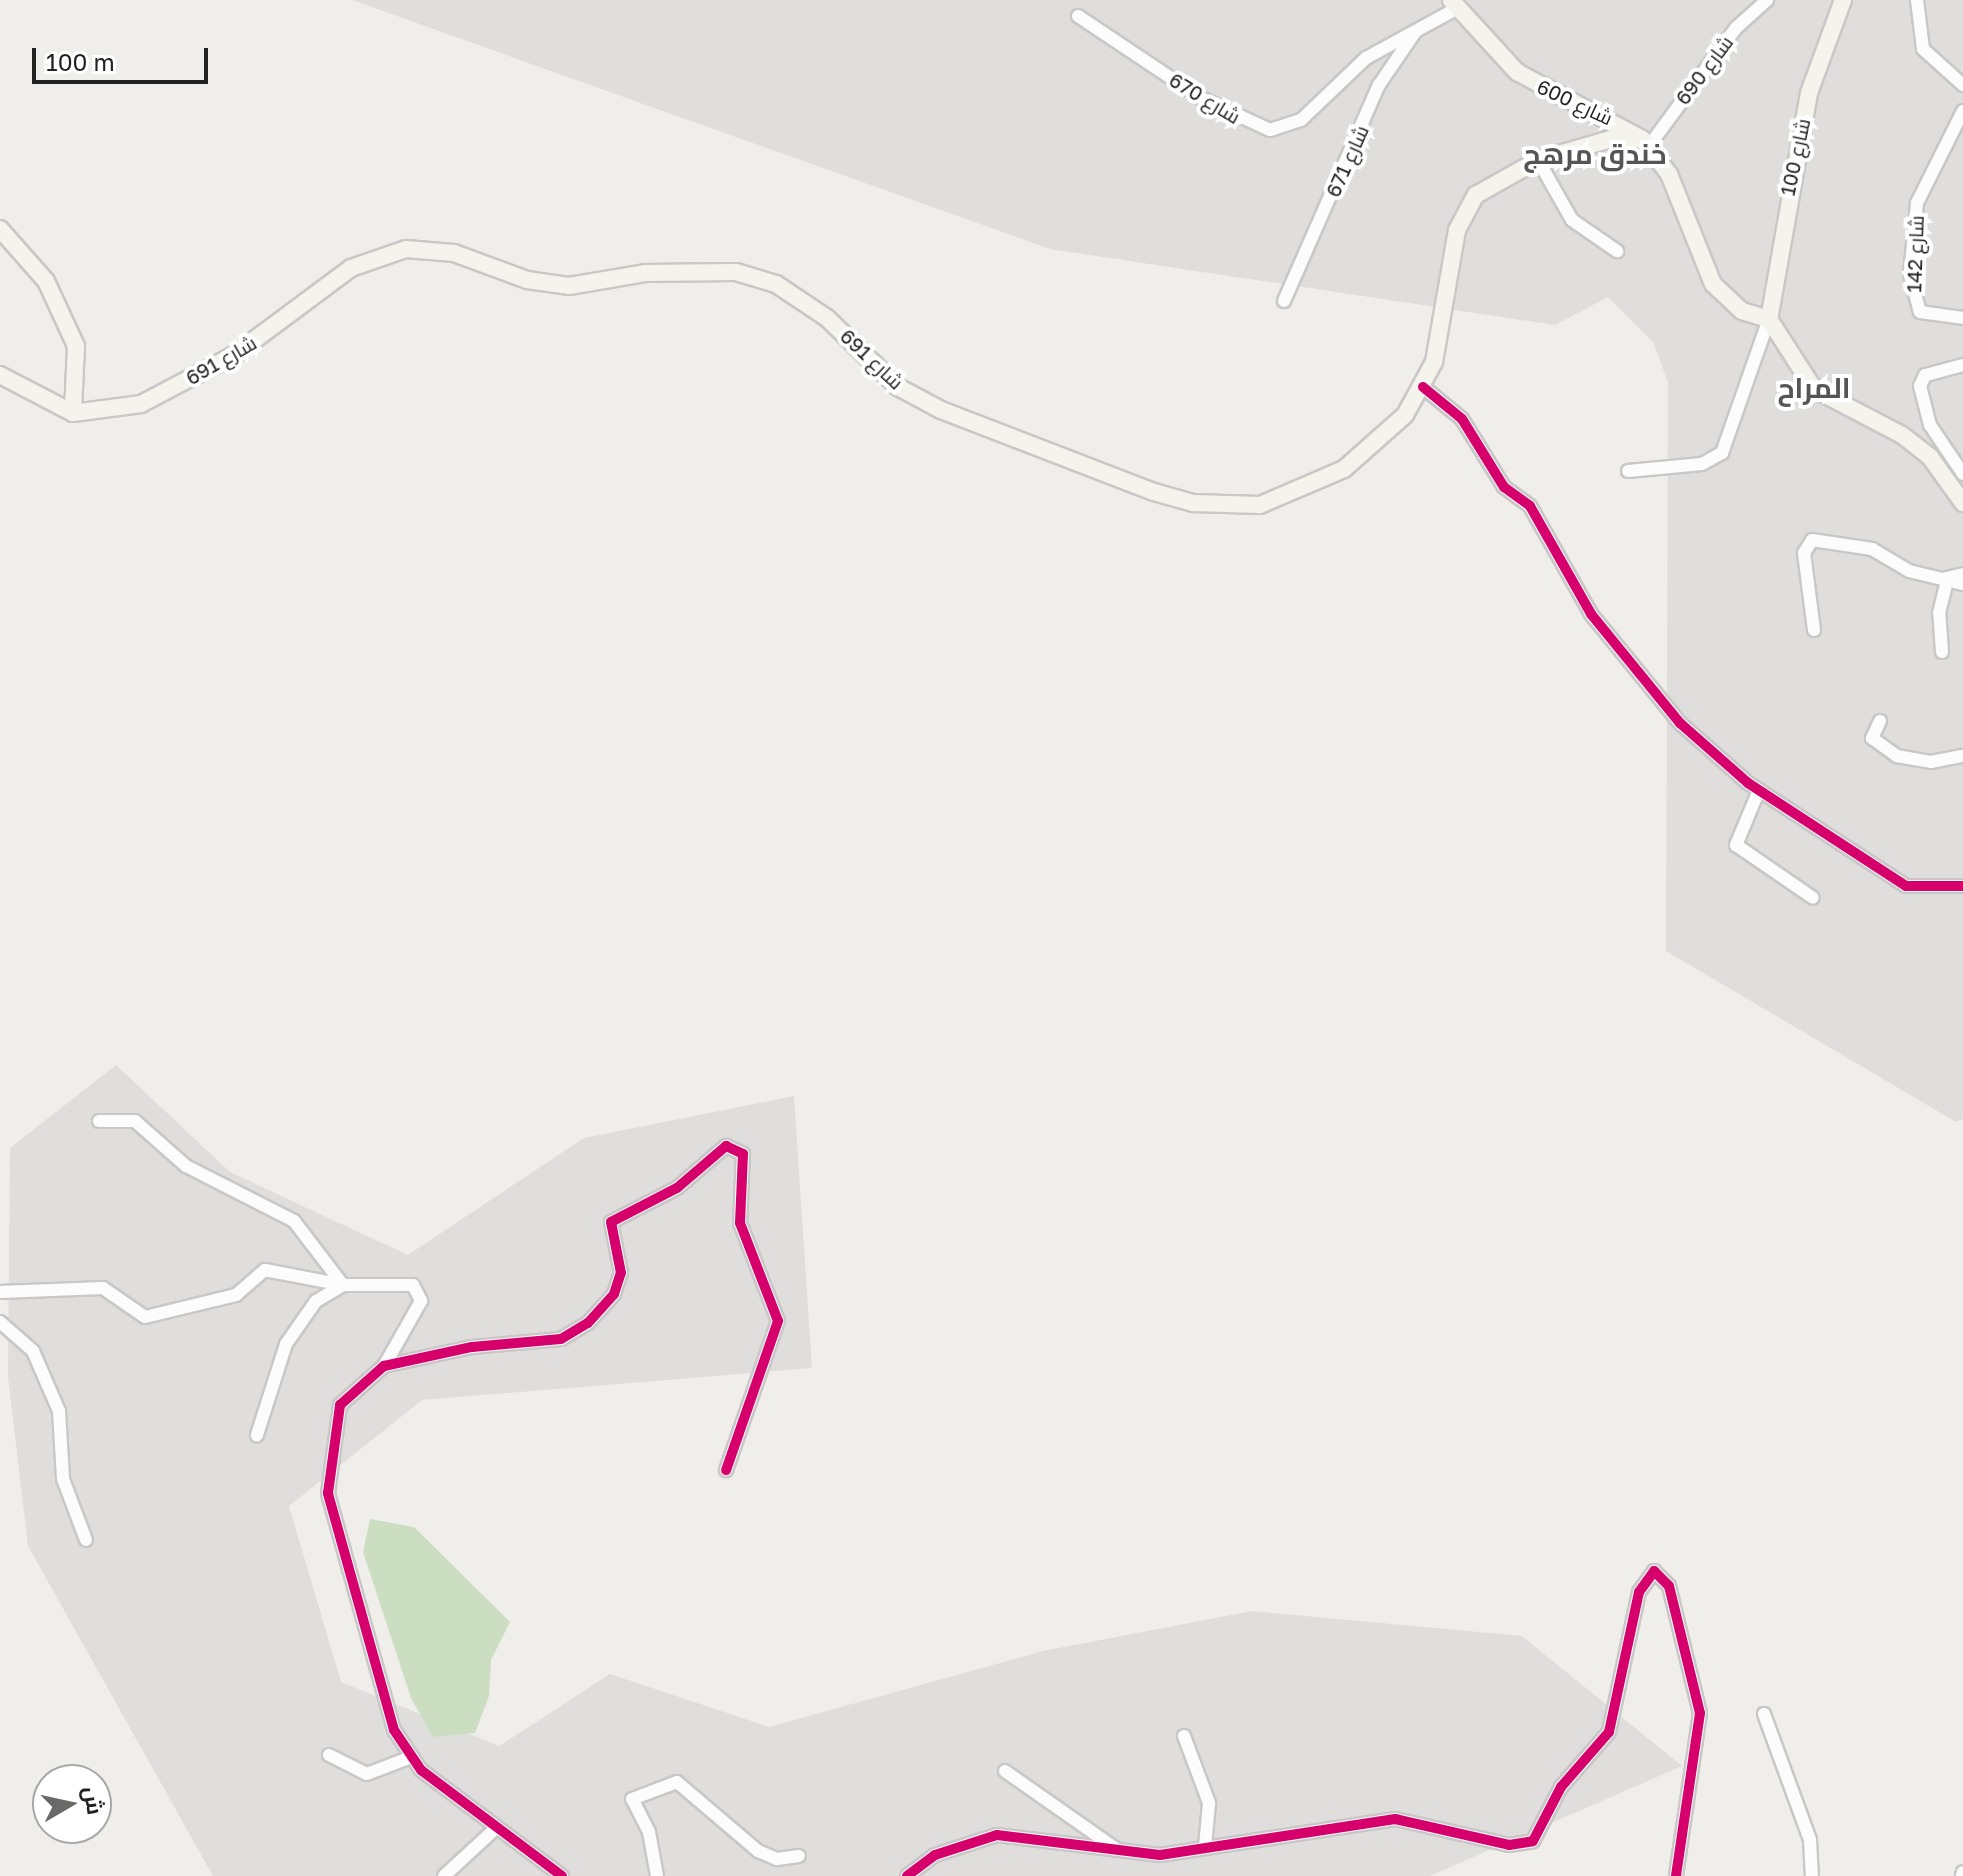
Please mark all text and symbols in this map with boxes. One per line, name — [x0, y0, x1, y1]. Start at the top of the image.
street label: شارع 690 — [1670, 31, 1738, 109]
scale bar — [36, 32, 212, 82]
text: 100 m — [46, 47, 115, 76]
street label: شارع 670 — [1165, 67, 1245, 129]
street label: شارع 600 — [1533, 74, 1617, 130]
street label: شارع 100 — [1775, 116, 1815, 198]
street label: شارع 671 — [1321, 121, 1373, 201]
district label: خندق مرهج — [1523, 137, 1667, 171]
street label: شارع 142 — [1902, 215, 1928, 293]
street label: شارع 691 — [835, 324, 909, 394]
street label: شارع 691 — [181, 330, 261, 390]
district label: المراح — [1777, 371, 1851, 405]
north arrow — [32, 1764, 112, 1844]
text: ش — [79, 1784, 110, 1817]

